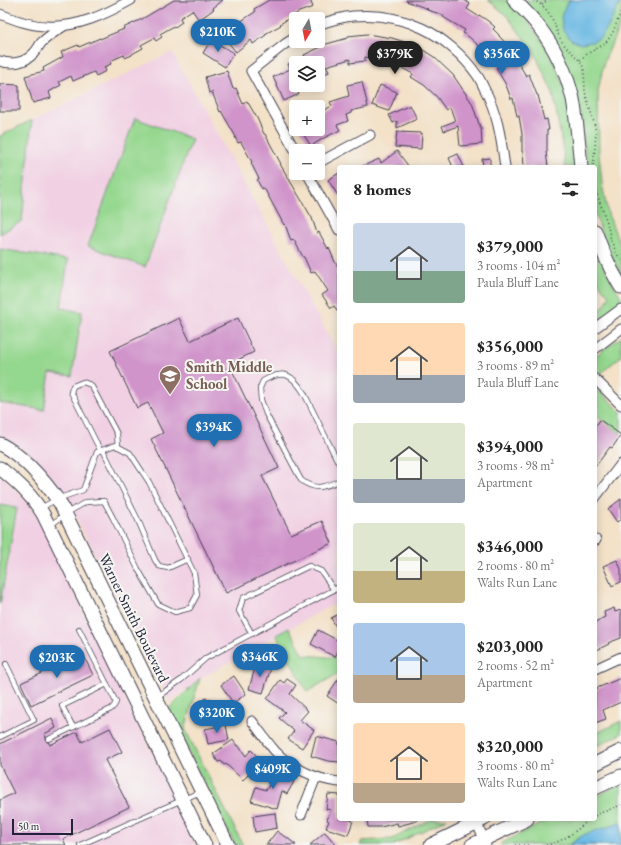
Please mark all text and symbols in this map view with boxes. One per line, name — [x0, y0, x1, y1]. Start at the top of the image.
north arrow — [289, 12, 325, 48]
map controls — [289, 12, 325, 180]
pin: $210K — [190, 19, 246, 53]
text: $210K — [200, 23, 236, 40]
pin: $379K — [367, 41, 423, 75]
pin: $356K — [474, 41, 530, 75]
text: $379K — [377, 45, 413, 62]
text: $356K — [484, 45, 520, 62]
button: layers — [289, 56, 325, 92]
button: + — [289, 100, 325, 136]
button: − — [289, 144, 325, 180]
text: 8 homes — [353, 178, 411, 200]
icon: filters — [559, 178, 581, 200]
text: $379,000 — [477, 235, 543, 257]
icon: home — [385, 239, 433, 287]
text: 3 rooms · 104 m² — [477, 257, 561, 274]
text: Paula Bluff Lane — [477, 274, 559, 291]
text: $356,000 — [477, 335, 543, 357]
icon: home — [385, 339, 433, 387]
place label: Smith Middle School — [186, 357, 272, 393]
text: 3 rooms · 89 m² — [477, 357, 554, 374]
school or university icon: Smith Middle School — [157, 363, 183, 396]
text: Paula Bluff Lane — [477, 374, 559, 391]
pin: $394K — [186, 414, 242, 448]
text: $394K — [196, 418, 232, 435]
text: $394,000 — [477, 435, 543, 457]
icon: home — [385, 439, 433, 487]
text: 3 rooms · 98 m² — [477, 457, 554, 474]
text: Apartment — [477, 474, 532, 491]
text: $346,000 — [477, 535, 543, 557]
icon: home — [385, 539, 433, 587]
street label: Warner Smith Boulevard — [95, 550, 174, 686]
text: 2 rooms · 80 m² — [477, 557, 554, 574]
text: Walts Run Lane — [477, 574, 557, 591]
text: $203,000 — [477, 635, 543, 657]
icon: home — [385, 639, 433, 687]
pin: $346K — [232, 644, 288, 678]
pin: $203K — [29, 645, 85, 679]
text: $346K — [242, 648, 278, 665]
text: $203K — [39, 649, 75, 666]
text: 2 rooms · 52 m² — [477, 657, 554, 674]
text: Apartment — [477, 674, 532, 691]
pin: $320K — [189, 700, 245, 734]
text: $320K — [199, 704, 235, 721]
text: $320,000 — [477, 735, 543, 757]
icon: home — [385, 739, 433, 787]
pin: $409K — [245, 756, 301, 790]
text: 3 rooms · 80 m² — [477, 757, 554, 774]
text: $409K — [255, 760, 291, 777]
text: Walts Run Lane — [477, 774, 557, 791]
scale bar — [12, 817, 73, 836]
text: 50 m — [18, 819, 39, 833]

